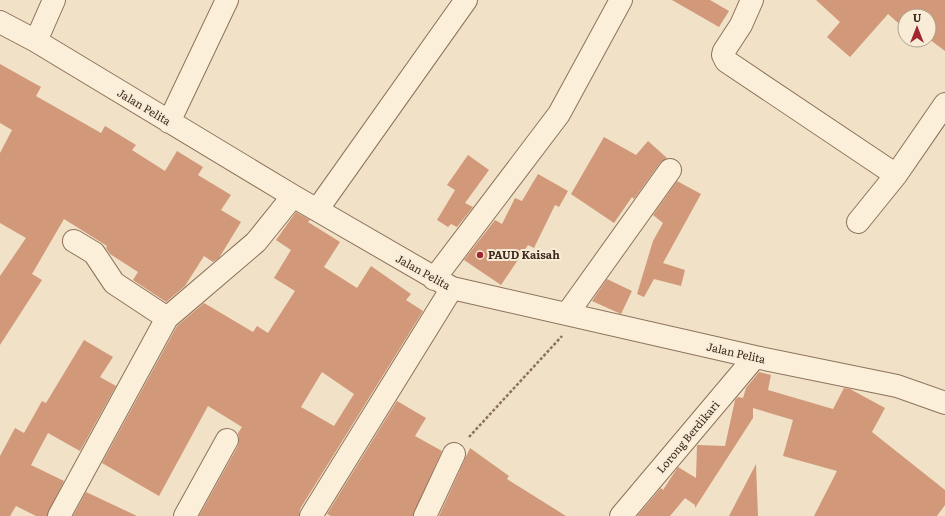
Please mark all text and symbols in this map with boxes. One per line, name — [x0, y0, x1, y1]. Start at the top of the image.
north arrow — [897, 8, 937, 48]
text: U — [913, 9, 922, 25]
street label: Jalan Pelita — [115, 84, 174, 129]
place label: PAUD Kaisah — [488, 246, 560, 262]
street label: Jalan Pelita — [393, 250, 454, 293]
marker: PAUD Kaisah — [475, 250, 485, 260]
street label: Jalan Pelita — [705, 337, 767, 367]
street label: Lorong Berdikari — [652, 396, 723, 476]

